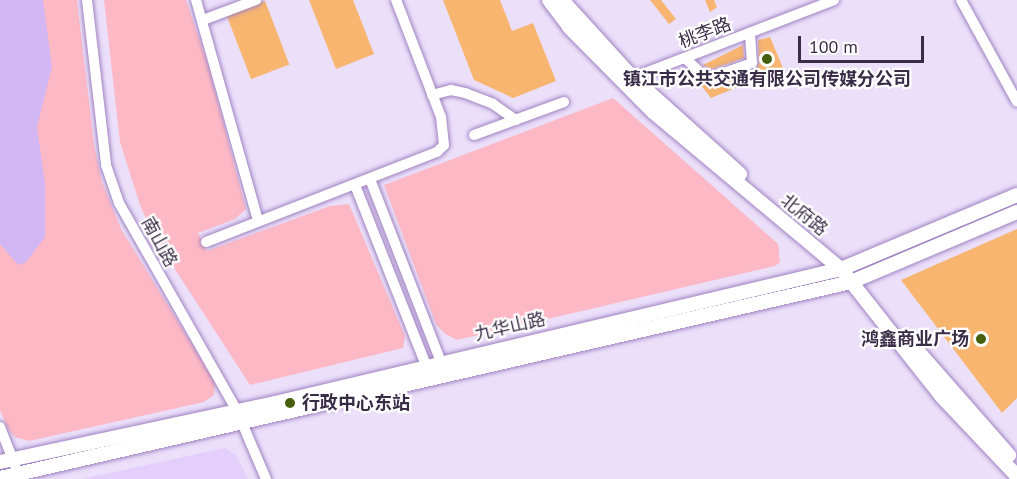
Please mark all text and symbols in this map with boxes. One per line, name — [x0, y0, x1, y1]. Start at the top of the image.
street label: 桃李路 — [676, 13, 734, 53]
scale bar — [801, 24, 927, 62]
text: 100 m — [809, 35, 858, 58]
marker: 镇江市公共交通有限公司传媒分公司 — [760, 52, 774, 66]
place label: 镇江市公共交通有限公司传媒分公司 — [623, 68, 911, 90]
street label: 北府路 — [776, 190, 832, 240]
street label: 南山路 — [136, 213, 182, 271]
street label: 九华山路 — [472, 308, 548, 346]
place label: 鸿鑫商业广场 — [861, 328, 969, 350]
marker: 鸿鑫商业广场 — [974, 332, 988, 346]
place label: 行政中心东站 — [302, 392, 410, 414]
marker: 行政中心东站 — [283, 396, 297, 410]

